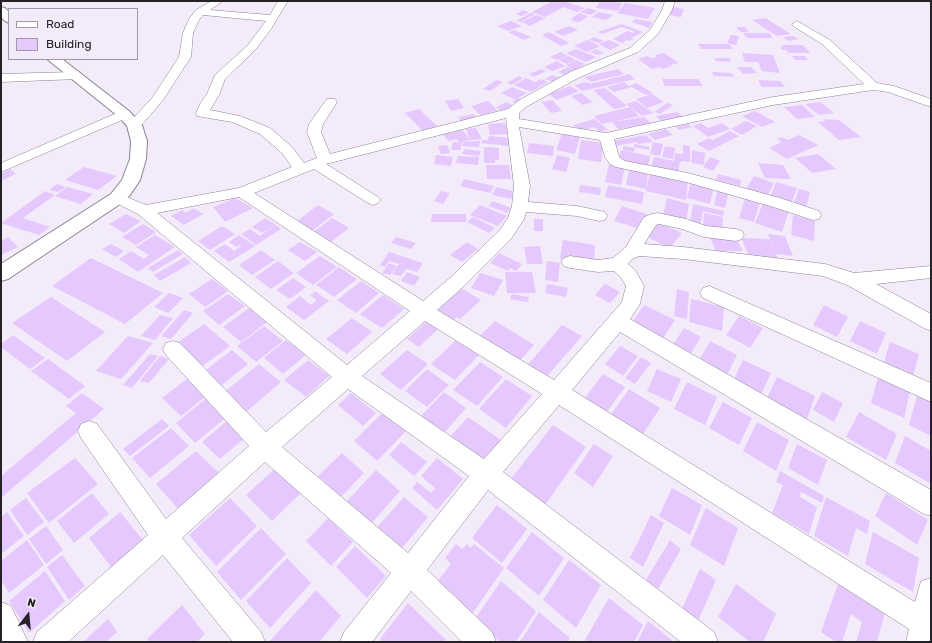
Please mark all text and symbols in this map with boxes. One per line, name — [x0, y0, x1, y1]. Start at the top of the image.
legend — [8, 8, 138, 60]
text: Road — [46, 17, 74, 31]
text: Building — [46, 37, 92, 51]
north arrow — [8, 595, 48, 635]
text: N — [26, 596, 37, 610]

